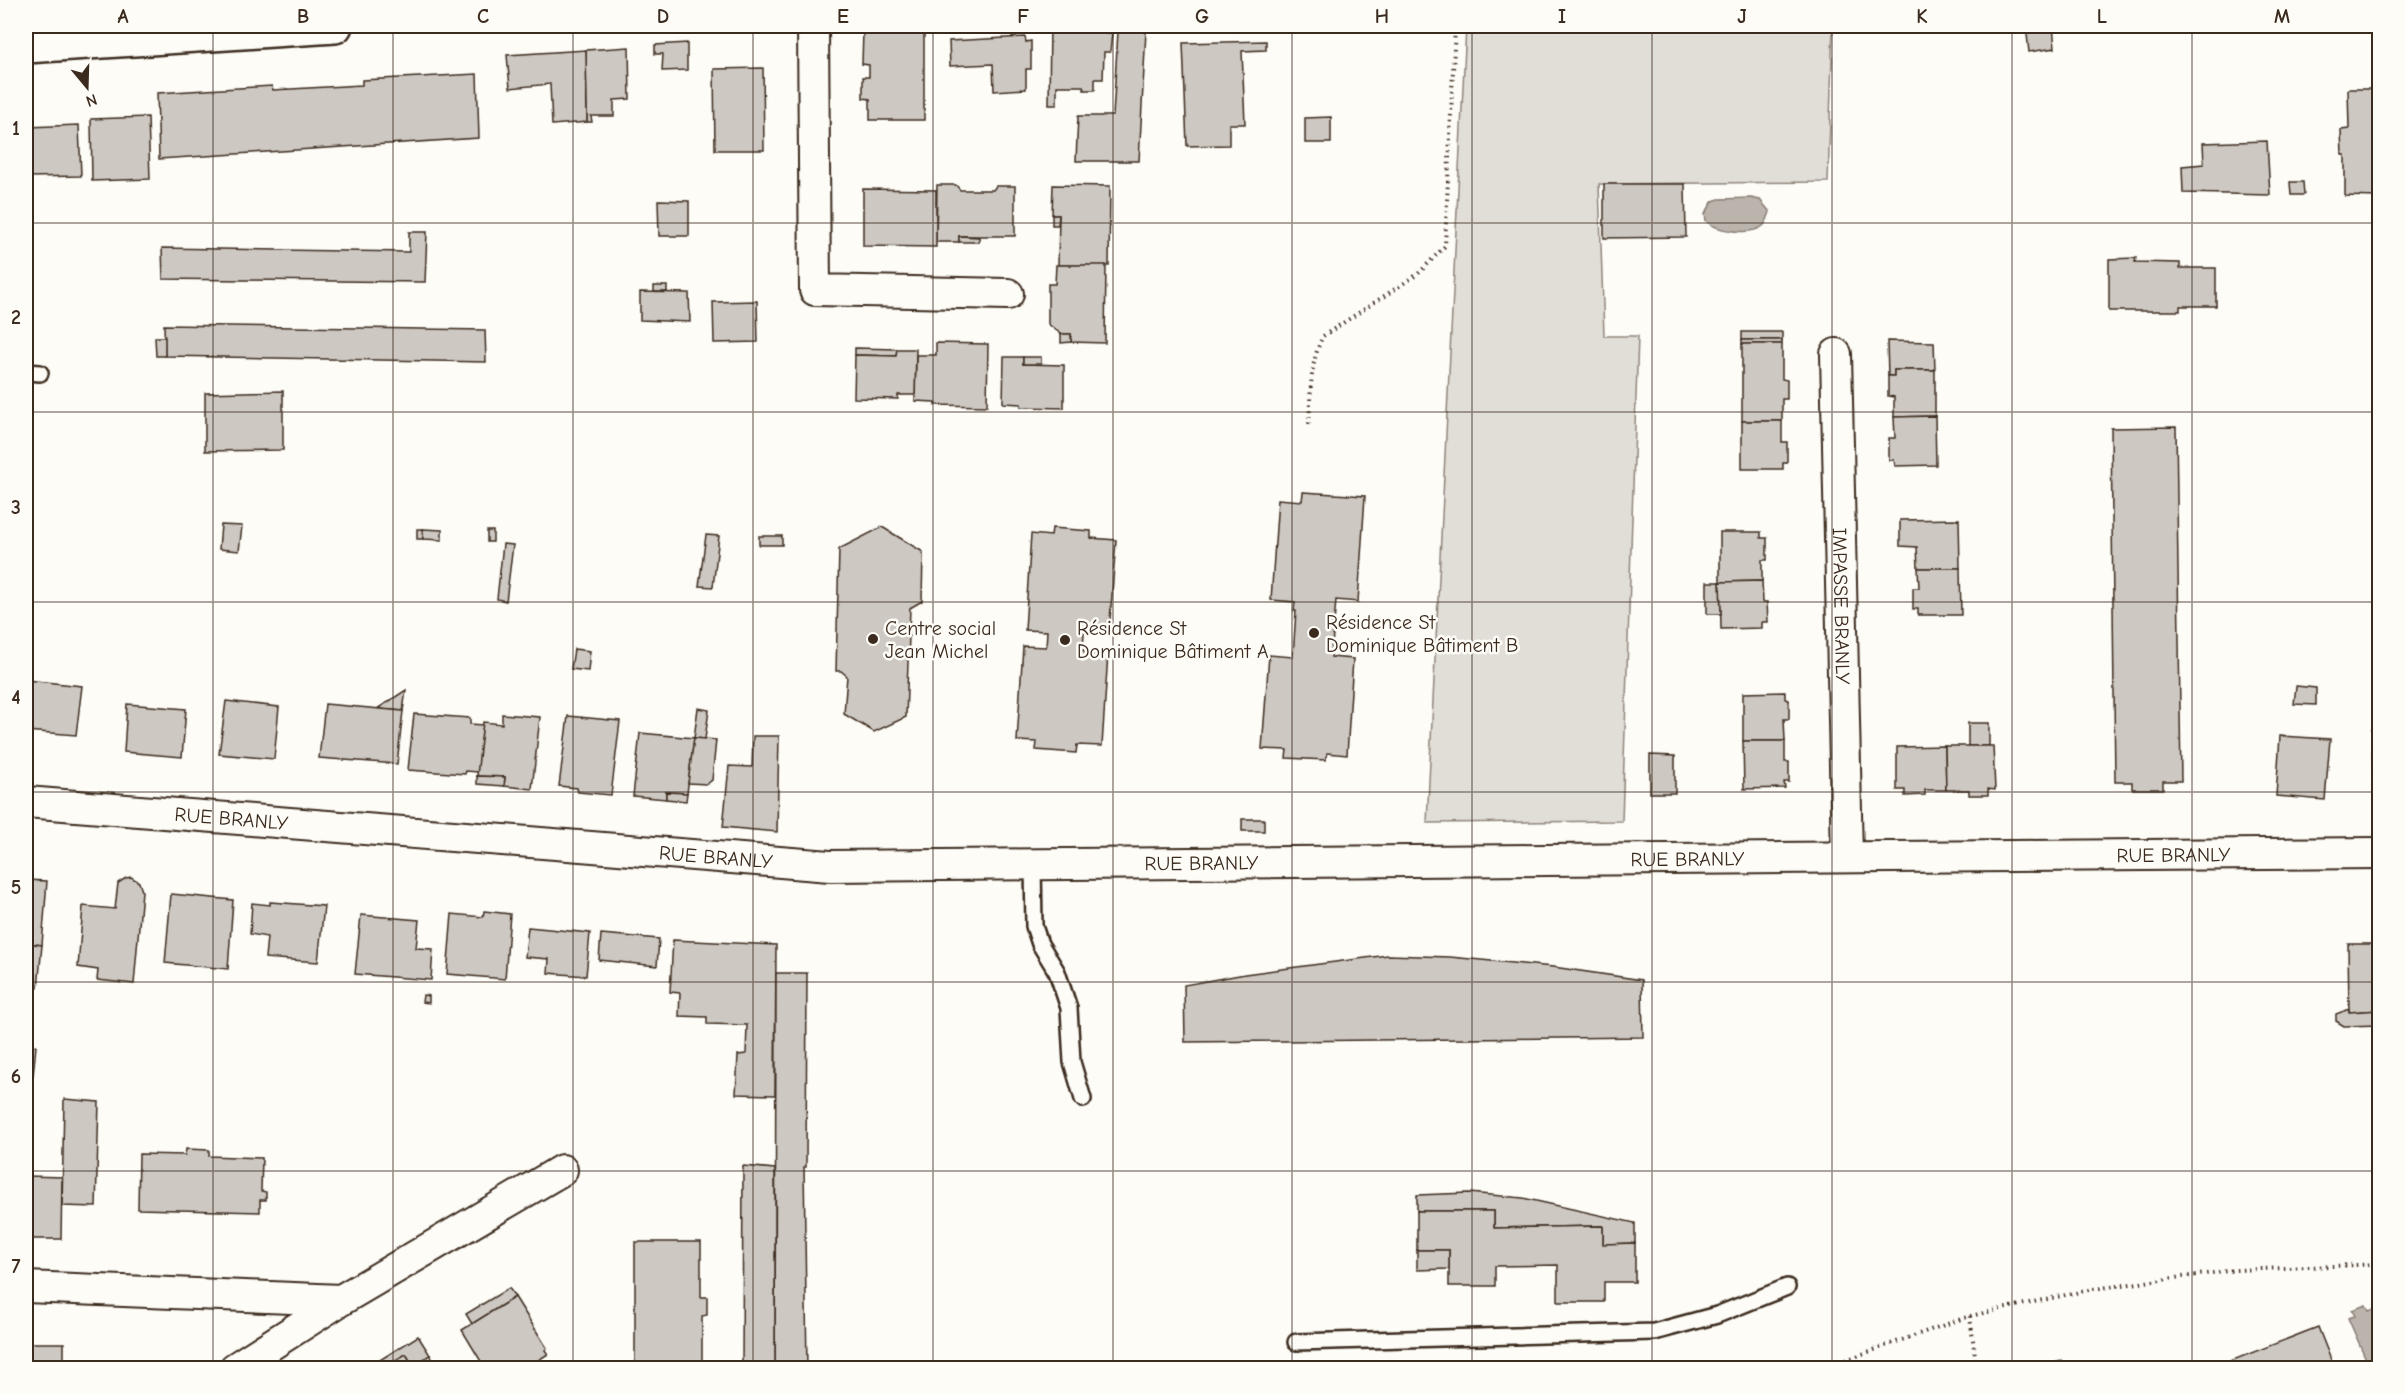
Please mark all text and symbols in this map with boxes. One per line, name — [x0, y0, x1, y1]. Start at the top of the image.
text: A — [117, 5, 129, 28]
text: B — [297, 5, 309, 28]
text: C — [477, 5, 489, 28]
text: D — [657, 5, 669, 28]
text: E — [837, 5, 849, 28]
text: F — [1017, 5, 1029, 28]
text: G — [1195, 5, 1209, 28]
text: H — [1375, 5, 1389, 28]
text: I — [1558, 5, 1566, 28]
text: J — [1737, 5, 1747, 28]
text: K — [1916, 5, 1928, 28]
text: L — [2097, 5, 2107, 28]
text: M — [2274, 5, 2290, 28]
north arrow — [57, 57, 117, 117]
text: N — [84, 90, 99, 110]
text: 1 — [12, 117, 20, 140]
text: 2 — [11, 306, 21, 329]
text: 3 — [11, 496, 21, 519]
street label: IMPASSE BRANLY — [1828, 527, 1854, 685]
place label: Résidence St Dominique Bâtiment B — [1326, 611, 1518, 657]
place label: Centre social Jean Michel — [885, 617, 996, 663]
place label: Résidence St Dominique Bâtiment A — [1077, 617, 1269, 663]
marker: Résidence St Dominique Bâtiment B — [1307, 626, 1321, 640]
marker: Centre social Jean Michel — [866, 632, 880, 646]
marker: Résidence St Dominique Bâtiment A — [1058, 633, 1072, 647]
text: 4 — [11, 686, 21, 709]
street label: RUE BRANLY — [174, 803, 289, 835]
street label: RUE BRANLY — [658, 841, 774, 873]
street label: RUE BRANLY — [2116, 843, 2231, 867]
street label: RUE BRANLY — [1630, 847, 1745, 871]
street label: RUE BRANLY — [1144, 851, 1259, 875]
text: 5 — [11, 876, 21, 899]
text: 6 — [11, 1065, 21, 1088]
text: 7 — [12, 1255, 21, 1278]

